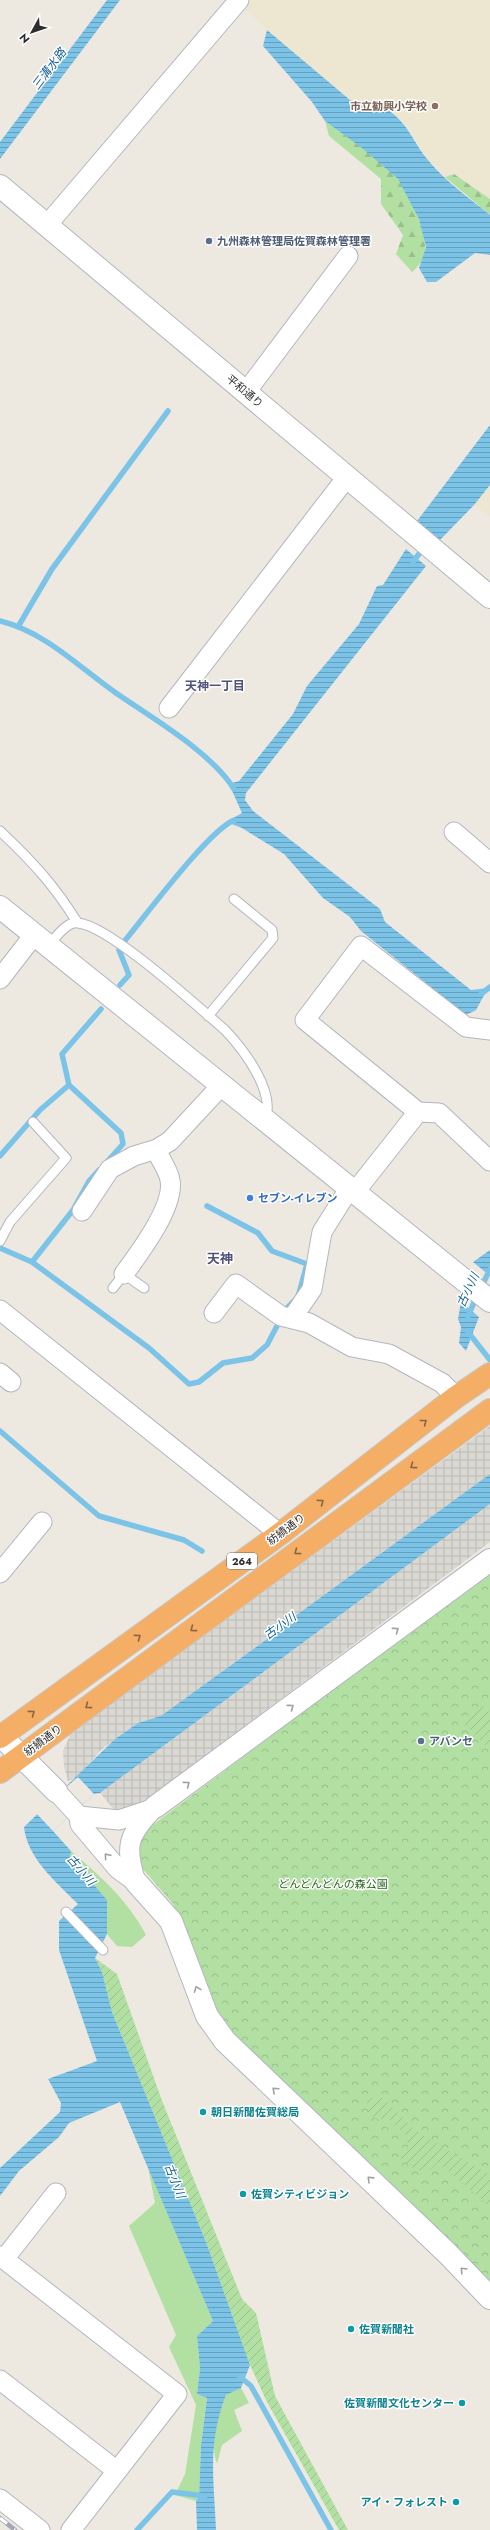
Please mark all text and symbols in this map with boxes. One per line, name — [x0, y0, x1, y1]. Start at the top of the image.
north arrow — [12, 12, 52, 52]
text: N — [15, 30, 33, 47]
water label: 三溝水路 — [27, 44, 71, 94]
place label: 市立勧興小学校 — [350, 98, 427, 114]
marker: 市立勧興小学校 — [430, 101, 440, 111]
place label: 九州森林管理局佐賀森林管理署 — [217, 233, 371, 249]
marker: 九州森林管理局佐賀森林管理署 — [204, 236, 214, 246]
street label: 平和通り — [223, 371, 267, 411]
district label: 天神一丁目 — [185, 677, 245, 695]
place label: セブン-イレブン — [258, 1190, 337, 1206]
marker: セブン-イレブン — [245, 1193, 255, 1203]
district label: 天神 — [207, 1249, 233, 1268]
water label: 古小川 — [452, 1268, 485, 1310]
one-way arrow — [420, 1420, 427, 1427]
one-way arrow — [411, 1461, 418, 1468]
one-way arrow — [317, 1500, 324, 1507]
street label: 紡績通り — [264, 1509, 308, 1549]
one-way arrow — [295, 1547, 302, 1554]
road number: 264 — [227, 1553, 257, 1569]
water label: 古小川 — [260, 1607, 301, 1644]
one-way arrow — [190, 1624, 197, 1632]
one-way arrow — [391, 1627, 398, 1634]
one-way arrow — [133, 1635, 140, 1642]
one-way arrow — [86, 1701, 93, 1708]
one-way arrow — [287, 1704, 294, 1712]
one-way arrow — [28, 1711, 35, 1718]
street label: 紡績通り — [21, 1720, 65, 1760]
place label: アバンセ — [429, 1733, 473, 1749]
marker: アバンセ — [416, 1736, 426, 1746]
one-way arrow — [182, 1782, 189, 1789]
water label: 古小川 — [62, 1851, 101, 1891]
one-way arrow — [105, 1854, 112, 1861]
park label: どんどんどんの森公園 — [278, 1876, 388, 1892]
one-way arrow — [193, 1985, 201, 1992]
one-way arrow — [272, 2087, 280, 2095]
place label: 朝日新聞佐賀総局 — [211, 2104, 299, 2120]
marker: 朝日新聞佐賀総局 — [198, 2107, 208, 2117]
water label: 古小川 — [160, 2161, 191, 2203]
one-way arrow — [367, 2177, 375, 2184]
place label: 佐賀シティビジョン — [251, 2186, 349, 2202]
marker: 佐賀シティビジョン — [238, 2189, 248, 2199]
one-way arrow — [460, 2267, 468, 2275]
place label: 佐賀新聞社 — [359, 2321, 414, 2337]
marker: 佐賀新聞社 — [346, 2324, 356, 2334]
place label: 佐賀新聞文化センター — [344, 2395, 454, 2411]
marker: 佐賀新聞文化センター — [457, 2398, 467, 2408]
place label: アイ・フォレスト — [361, 2494, 448, 2510]
marker: アイ・フォレスト — [451, 2497, 461, 2507]

